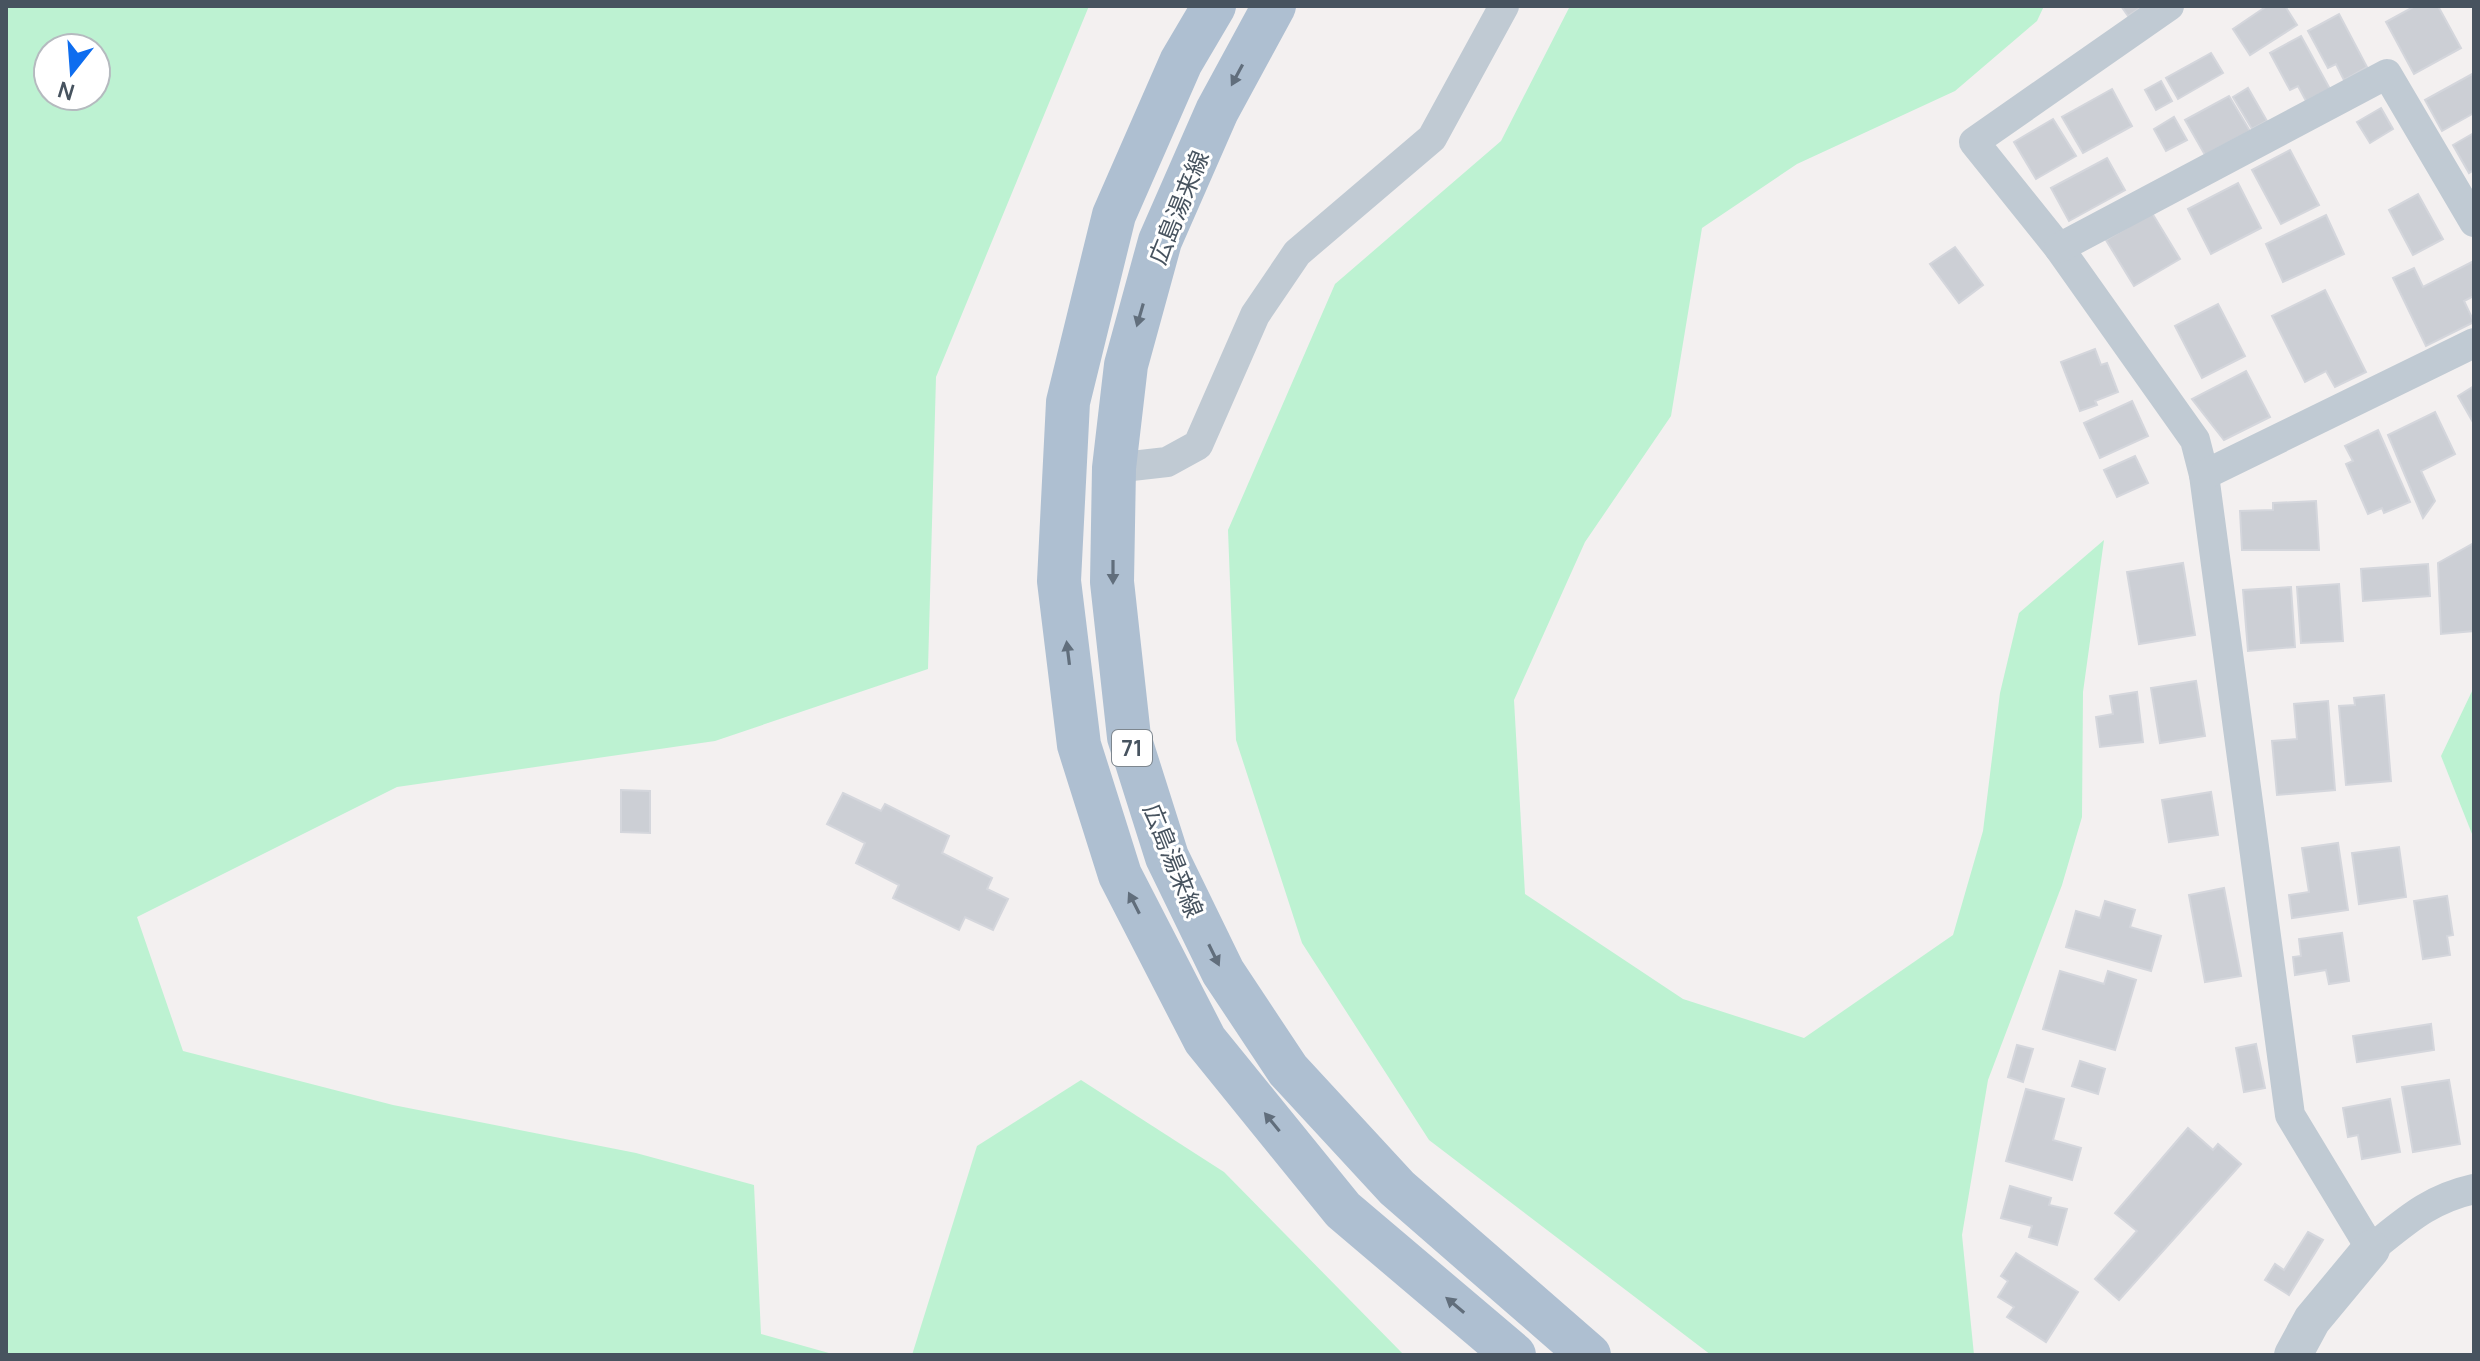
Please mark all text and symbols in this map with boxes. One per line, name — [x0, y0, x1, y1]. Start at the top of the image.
north arrow — [32, 32, 112, 112]
one-way arrow — [1230, 63, 1243, 86]
text: N — [54, 74, 78, 108]
street label: 広島湯来線 — [1140, 145, 1216, 269]
one-way arrow — [1133, 302, 1145, 327]
one-way arrow — [1107, 560, 1119, 585]
one-way arrow — [1061, 640, 1074, 665]
road number: 71 — [1112, 730, 1152, 766]
street label: 広島湯来線 — [1136, 798, 1212, 922]
one-way arrow — [1128, 891, 1141, 914]
one-way arrow — [1208, 943, 1221, 966]
one-way arrow — [1264, 1112, 1281, 1132]
one-way arrow — [1445, 1297, 1465, 1314]

